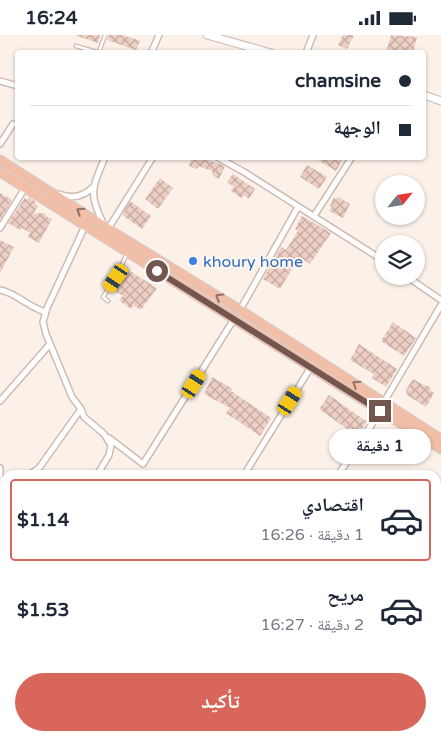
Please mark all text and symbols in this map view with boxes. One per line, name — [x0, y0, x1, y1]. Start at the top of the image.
text: 16:24 — [25, 7, 78, 29]
text: chamsine — [295, 70, 381, 92]
text: الوجهة — [333, 117, 381, 139]
north arrow — [375, 175, 425, 225]
map controls — [375, 175, 425, 285]
one-way arrow — [77, 208, 86, 218]
button: layers — [375, 235, 425, 285]
place label: khoury home — [203, 252, 303, 272]
marker: khoury home — [187, 255, 199, 267]
route start — [146, 260, 168, 282]
car — [101, 261, 130, 295]
one-way arrow — [215, 293, 224, 303]
car — [179, 367, 208, 401]
one-way arrow — [352, 381, 361, 390]
car — [275, 384, 304, 418]
route end — [369, 400, 391, 422]
callout: 1 دقيقة — [329, 429, 431, 463]
text: 1 دقيقة — [356, 436, 404, 456]
text: اقتصادي — [302, 494, 364, 516]
icon: car — [379, 498, 424, 543]
text: $1.14 — [17, 509, 69, 531]
text: 1 دقيقة · 16:26 — [260, 525, 364, 545]
text: مريح — [327, 584, 364, 606]
icon: car — [379, 588, 424, 633]
text: $1.53 — [17, 599, 69, 621]
text: 2 دقيقة · 16:27 — [260, 615, 364, 635]
button: تأكيد — [15, 673, 426, 731]

